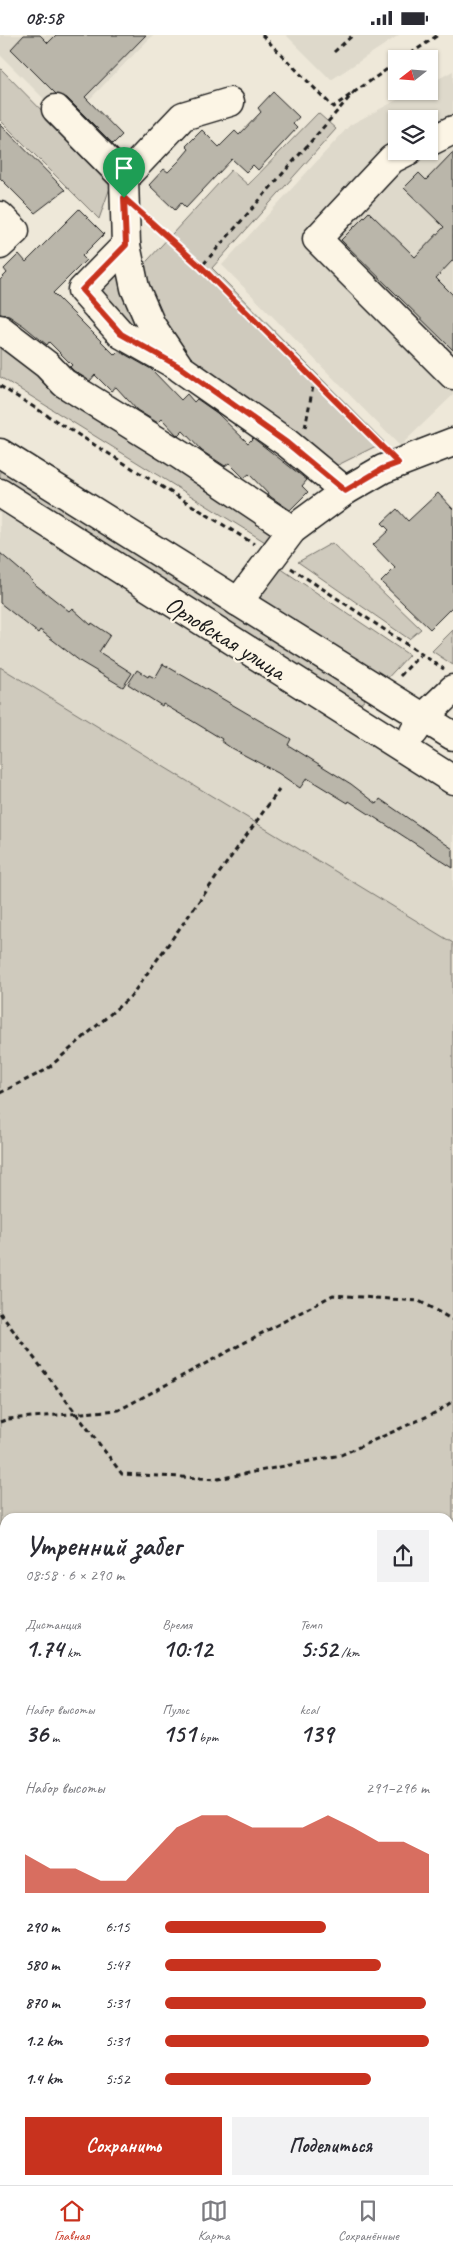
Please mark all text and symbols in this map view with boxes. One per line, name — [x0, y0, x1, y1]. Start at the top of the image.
text: 08:58 — [25, 6, 63, 30]
north arrow — [388, 50, 438, 100]
map controls — [388, 50, 438, 160]
button: layers — [388, 110, 438, 160]
pin — [103, 147, 145, 198]
icon: arrive — [110, 154, 138, 182]
street label: Орловская улица — [159, 588, 294, 689]
text: Утренний забег — [25, 1528, 181, 1563]
button: share — [377, 1530, 429, 1582]
text: 08:58 · 6 × 290 m — [25, 1565, 124, 1585]
text: Дистанция — [25, 1616, 81, 1633]
text: Время — [162, 1616, 192, 1633]
text: Темп — [300, 1616, 322, 1633]
text: 1.74 — [25, 1633, 64, 1665]
text: 10:12 — [162, 1633, 212, 1665]
text: 5:52 — [300, 1633, 338, 1665]
text: km — [64, 1644, 81, 1661]
text: /km — [338, 1644, 359, 1661]
text: Набор высоты — [25, 1701, 94, 1718]
text: Пульс — [162, 1701, 189, 1718]
text: kcal — [300, 1701, 318, 1718]
text: 36 — [25, 1718, 48, 1750]
text: 151 — [162, 1718, 196, 1750]
text: 139 — [300, 1718, 333, 1750]
text: m — [48, 1729, 59, 1746]
text: bpm — [196, 1729, 218, 1746]
text: Набор высоты — [25, 1778, 104, 1798]
text: 291–296 m — [366, 1778, 429, 1798]
text: 290 m — [25, 1917, 59, 1937]
text: 6:15 — [105, 1917, 130, 1937]
text: 580 m — [25, 1955, 59, 1975]
text: 5:47 — [105, 1955, 130, 1975]
text: 870 m — [25, 1993, 60, 2013]
text: 5:31 — [105, 1993, 130, 2013]
text: 1.2 km — [25, 2031, 62, 2051]
text: 5:31 — [105, 2031, 130, 2051]
text: 1.4 km — [25, 2069, 62, 2089]
text: 5:52 — [105, 2069, 130, 2089]
button: Сохранить — [25, 2117, 222, 2175]
button: Поделиться — [232, 2117, 429, 2175]
tab: Главная — [54, 2197, 89, 2244]
tab: Карта — [198, 2197, 230, 2244]
tab: Сохранённые — [338, 2197, 399, 2244]

